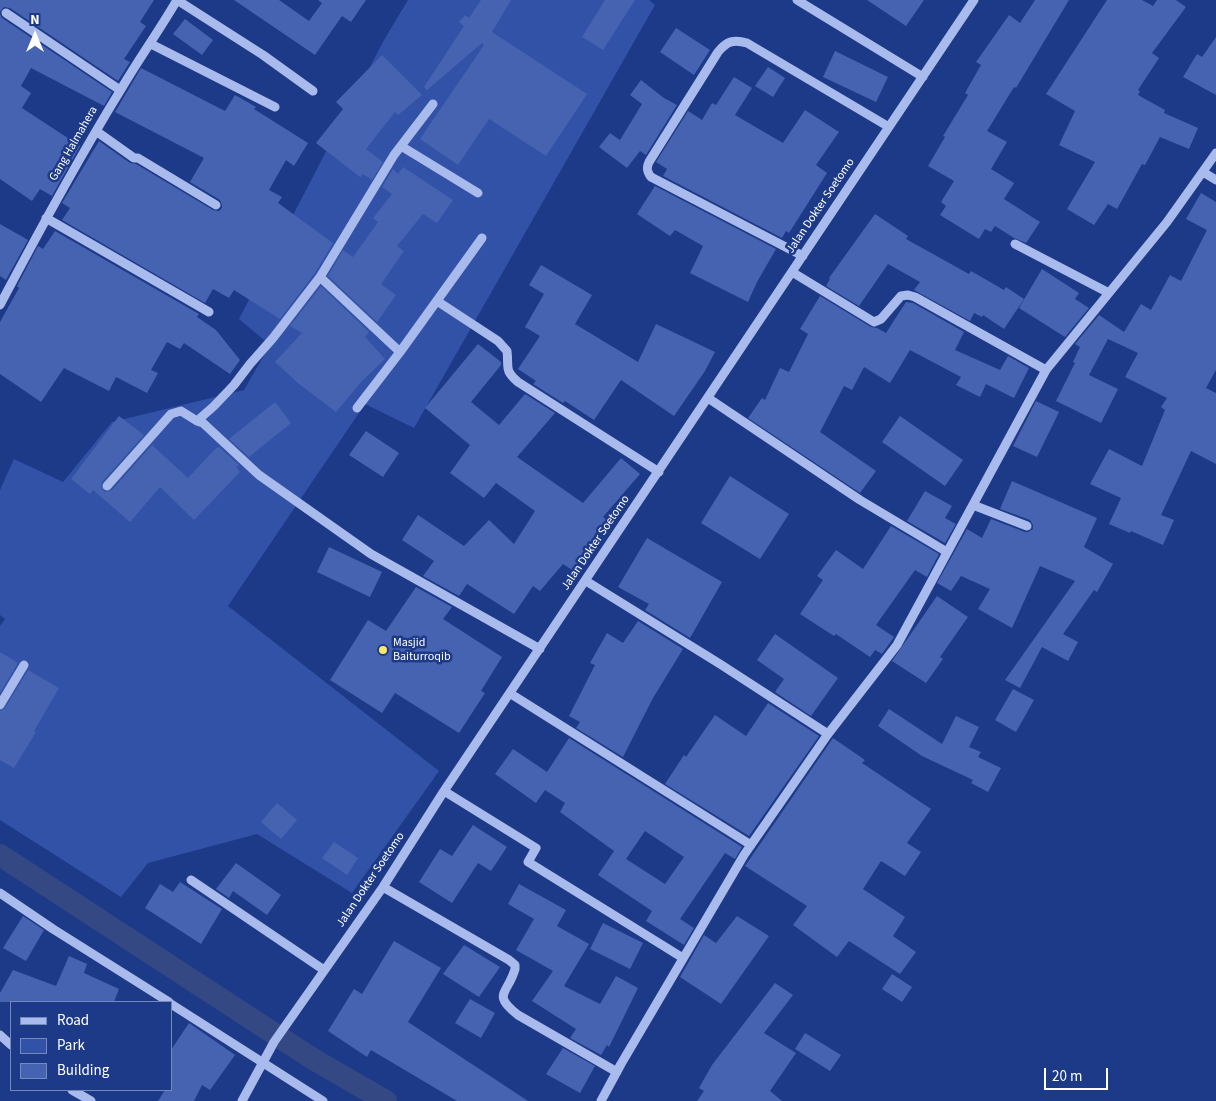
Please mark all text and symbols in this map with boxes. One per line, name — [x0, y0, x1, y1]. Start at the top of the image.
north arrow — [10, 10, 60, 60]
text: N — [30, 10, 40, 30]
street label: Gang Halmahera — [47, 104, 101, 184]
street label: Jalan Dokter Soetomo — [784, 156, 858, 256]
street label: Jalan Dokter Soetomo — [559, 493, 633, 593]
place label: Masjid Baiturroqib — [393, 636, 451, 664]
marker: Masjid Baiturroqib — [377, 644, 389, 656]
street label: Jalan Dokter Soetomo — [334, 830, 408, 930]
legend — [10, 1001, 172, 1091]
text: Road — [57, 1010, 89, 1031]
text: Park — [57, 1035, 85, 1056]
scale bar — [1046, 1058, 1110, 1090]
text: Building — [57, 1060, 109, 1081]
text: 20 m — [1052, 1066, 1082, 1087]

